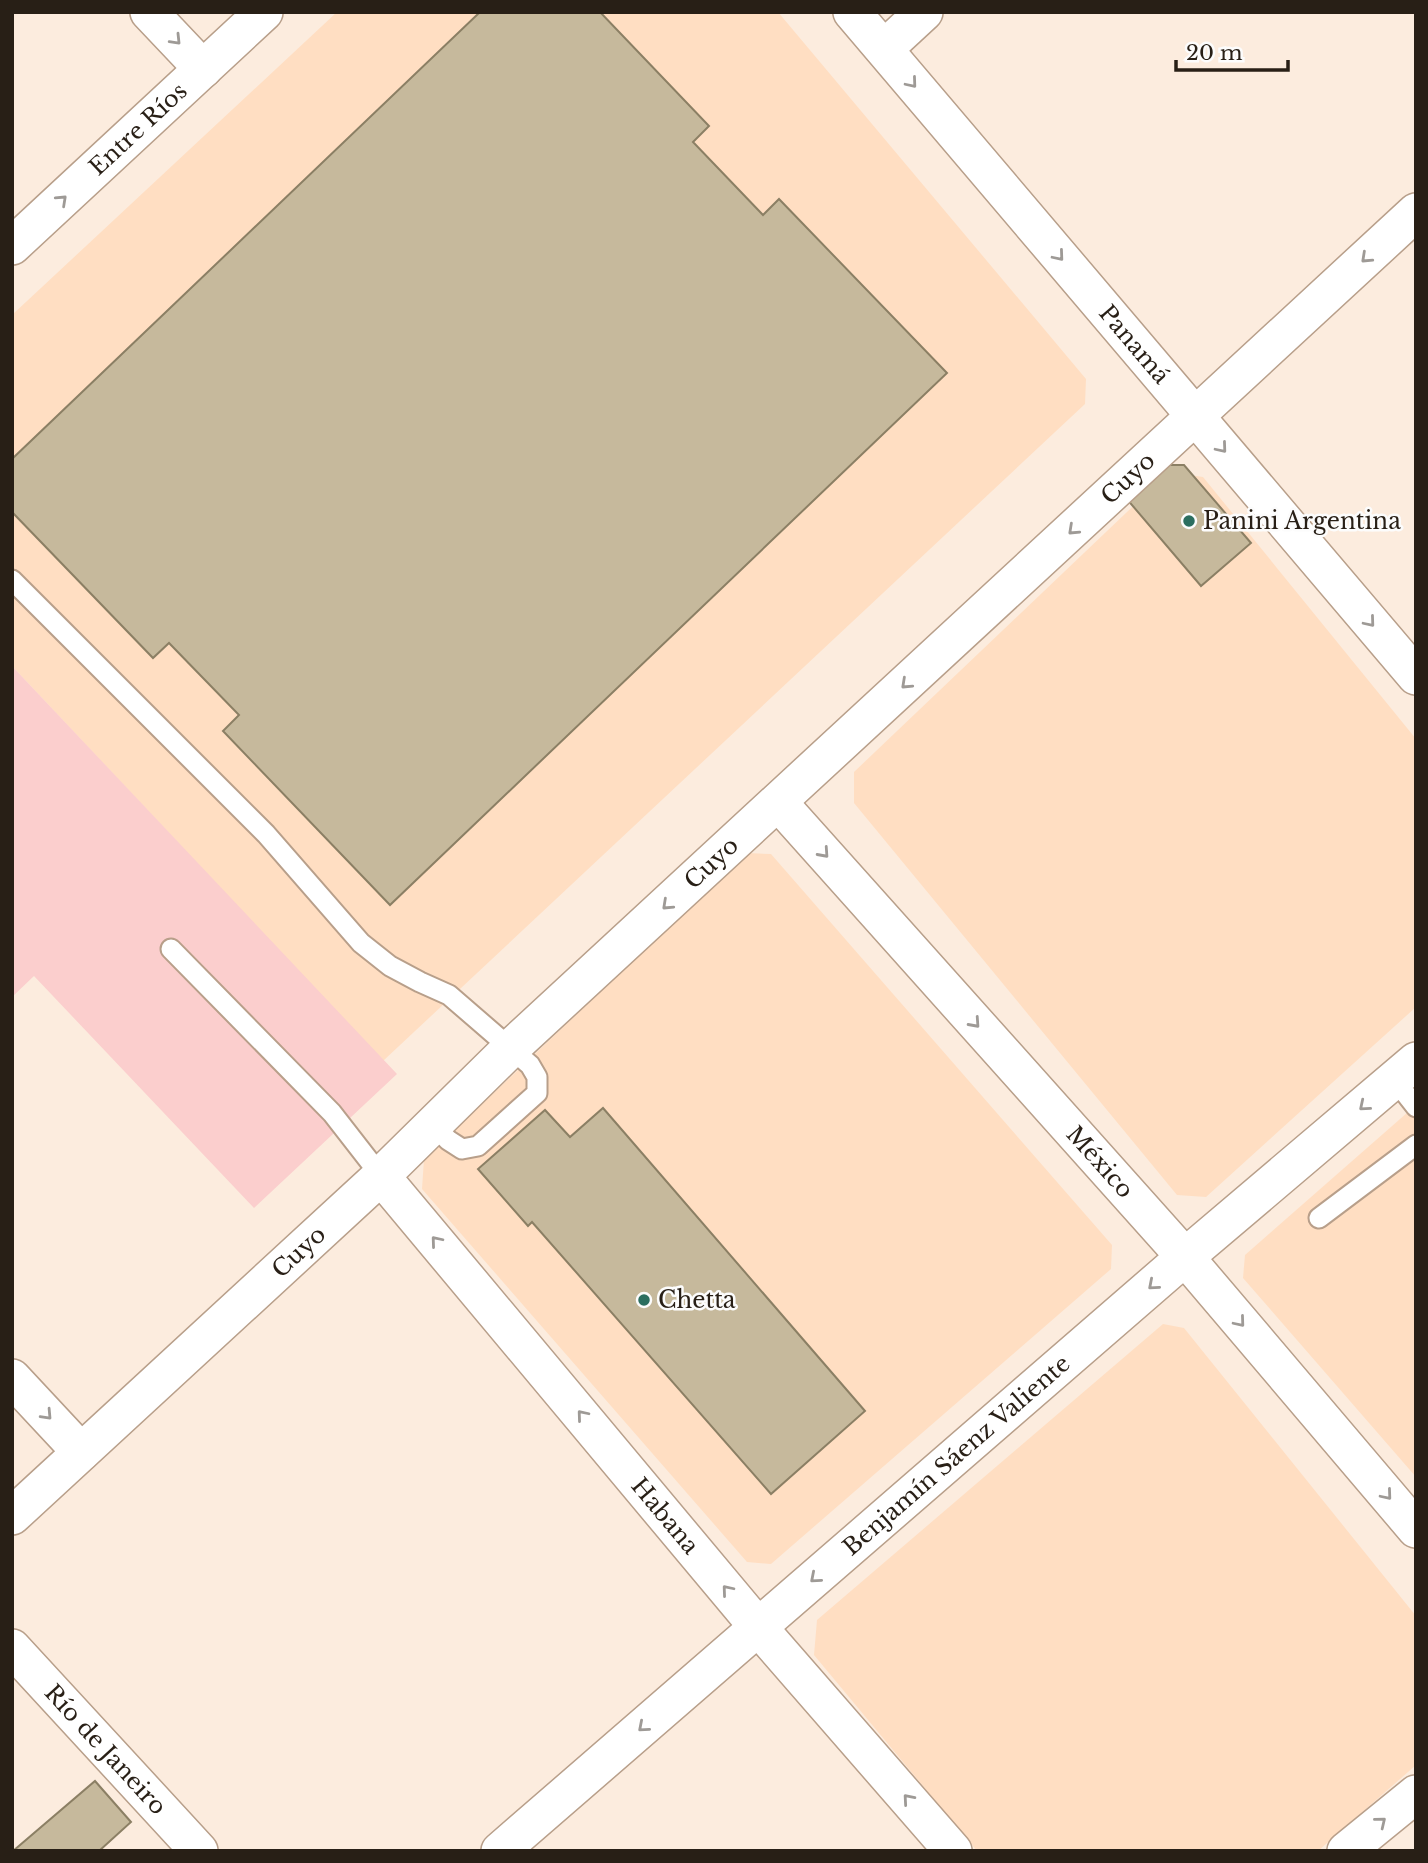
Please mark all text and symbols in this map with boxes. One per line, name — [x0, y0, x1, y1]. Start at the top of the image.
scale bar — [1176, 28, 1288, 72]
one-way arrow — [167, 32, 180, 45]
text: 20 m — [1186, 40, 1243, 66]
one-way arrow — [904, 75, 916, 88]
street label: Entre Ríos — [83, 77, 193, 181]
one-way arrow — [54, 195, 67, 208]
one-way arrow — [1051, 248, 1063, 261]
one-way arrow — [1361, 250, 1374, 263]
street label: Panamá — [1093, 299, 1176, 390]
one-way arrow — [1214, 441, 1227, 453]
street label: Cuyo — [1095, 446, 1161, 510]
place label: Panini Argentina — [1203, 507, 1401, 535]
marker: Panini Argentina — [1181, 513, 1197, 529]
one-way arrow — [1068, 521, 1081, 534]
one-way arrow — [1362, 613, 1374, 626]
one-way arrow — [901, 676, 914, 689]
street label: Cuyo — [679, 831, 744, 895]
one-way arrow — [816, 845, 828, 858]
one-way arrow — [662, 897, 675, 909]
one-way arrow — [967, 1015, 980, 1028]
one-way arrow — [1359, 1097, 1371, 1110]
street label: México — [1061, 1120, 1139, 1204]
street label: Cuyo — [266, 1220, 332, 1283]
one-way arrow — [432, 1236, 444, 1249]
one-way arrow — [1148, 1277, 1161, 1289]
place label: Chetta — [658, 1286, 736, 1314]
marker: Chetta — [636, 1292, 652, 1308]
one-way arrow — [1232, 1313, 1244, 1326]
street label: Benjamín Sáenz Valiente — [837, 1349, 1076, 1561]
one-way arrow — [38, 1407, 51, 1420]
one-way arrow — [577, 1411, 590, 1423]
street label: Habana — [625, 1472, 705, 1560]
one-way arrow — [1379, 1487, 1391, 1500]
one-way arrow — [810, 1570, 823, 1582]
one-way arrow — [723, 1586, 736, 1598]
street label: Río de Janeiro — [39, 1679, 172, 1820]
one-way arrow — [638, 1719, 651, 1731]
one-way arrow — [904, 1795, 916, 1808]
one-way arrow — [1373, 1818, 1385, 1831]

